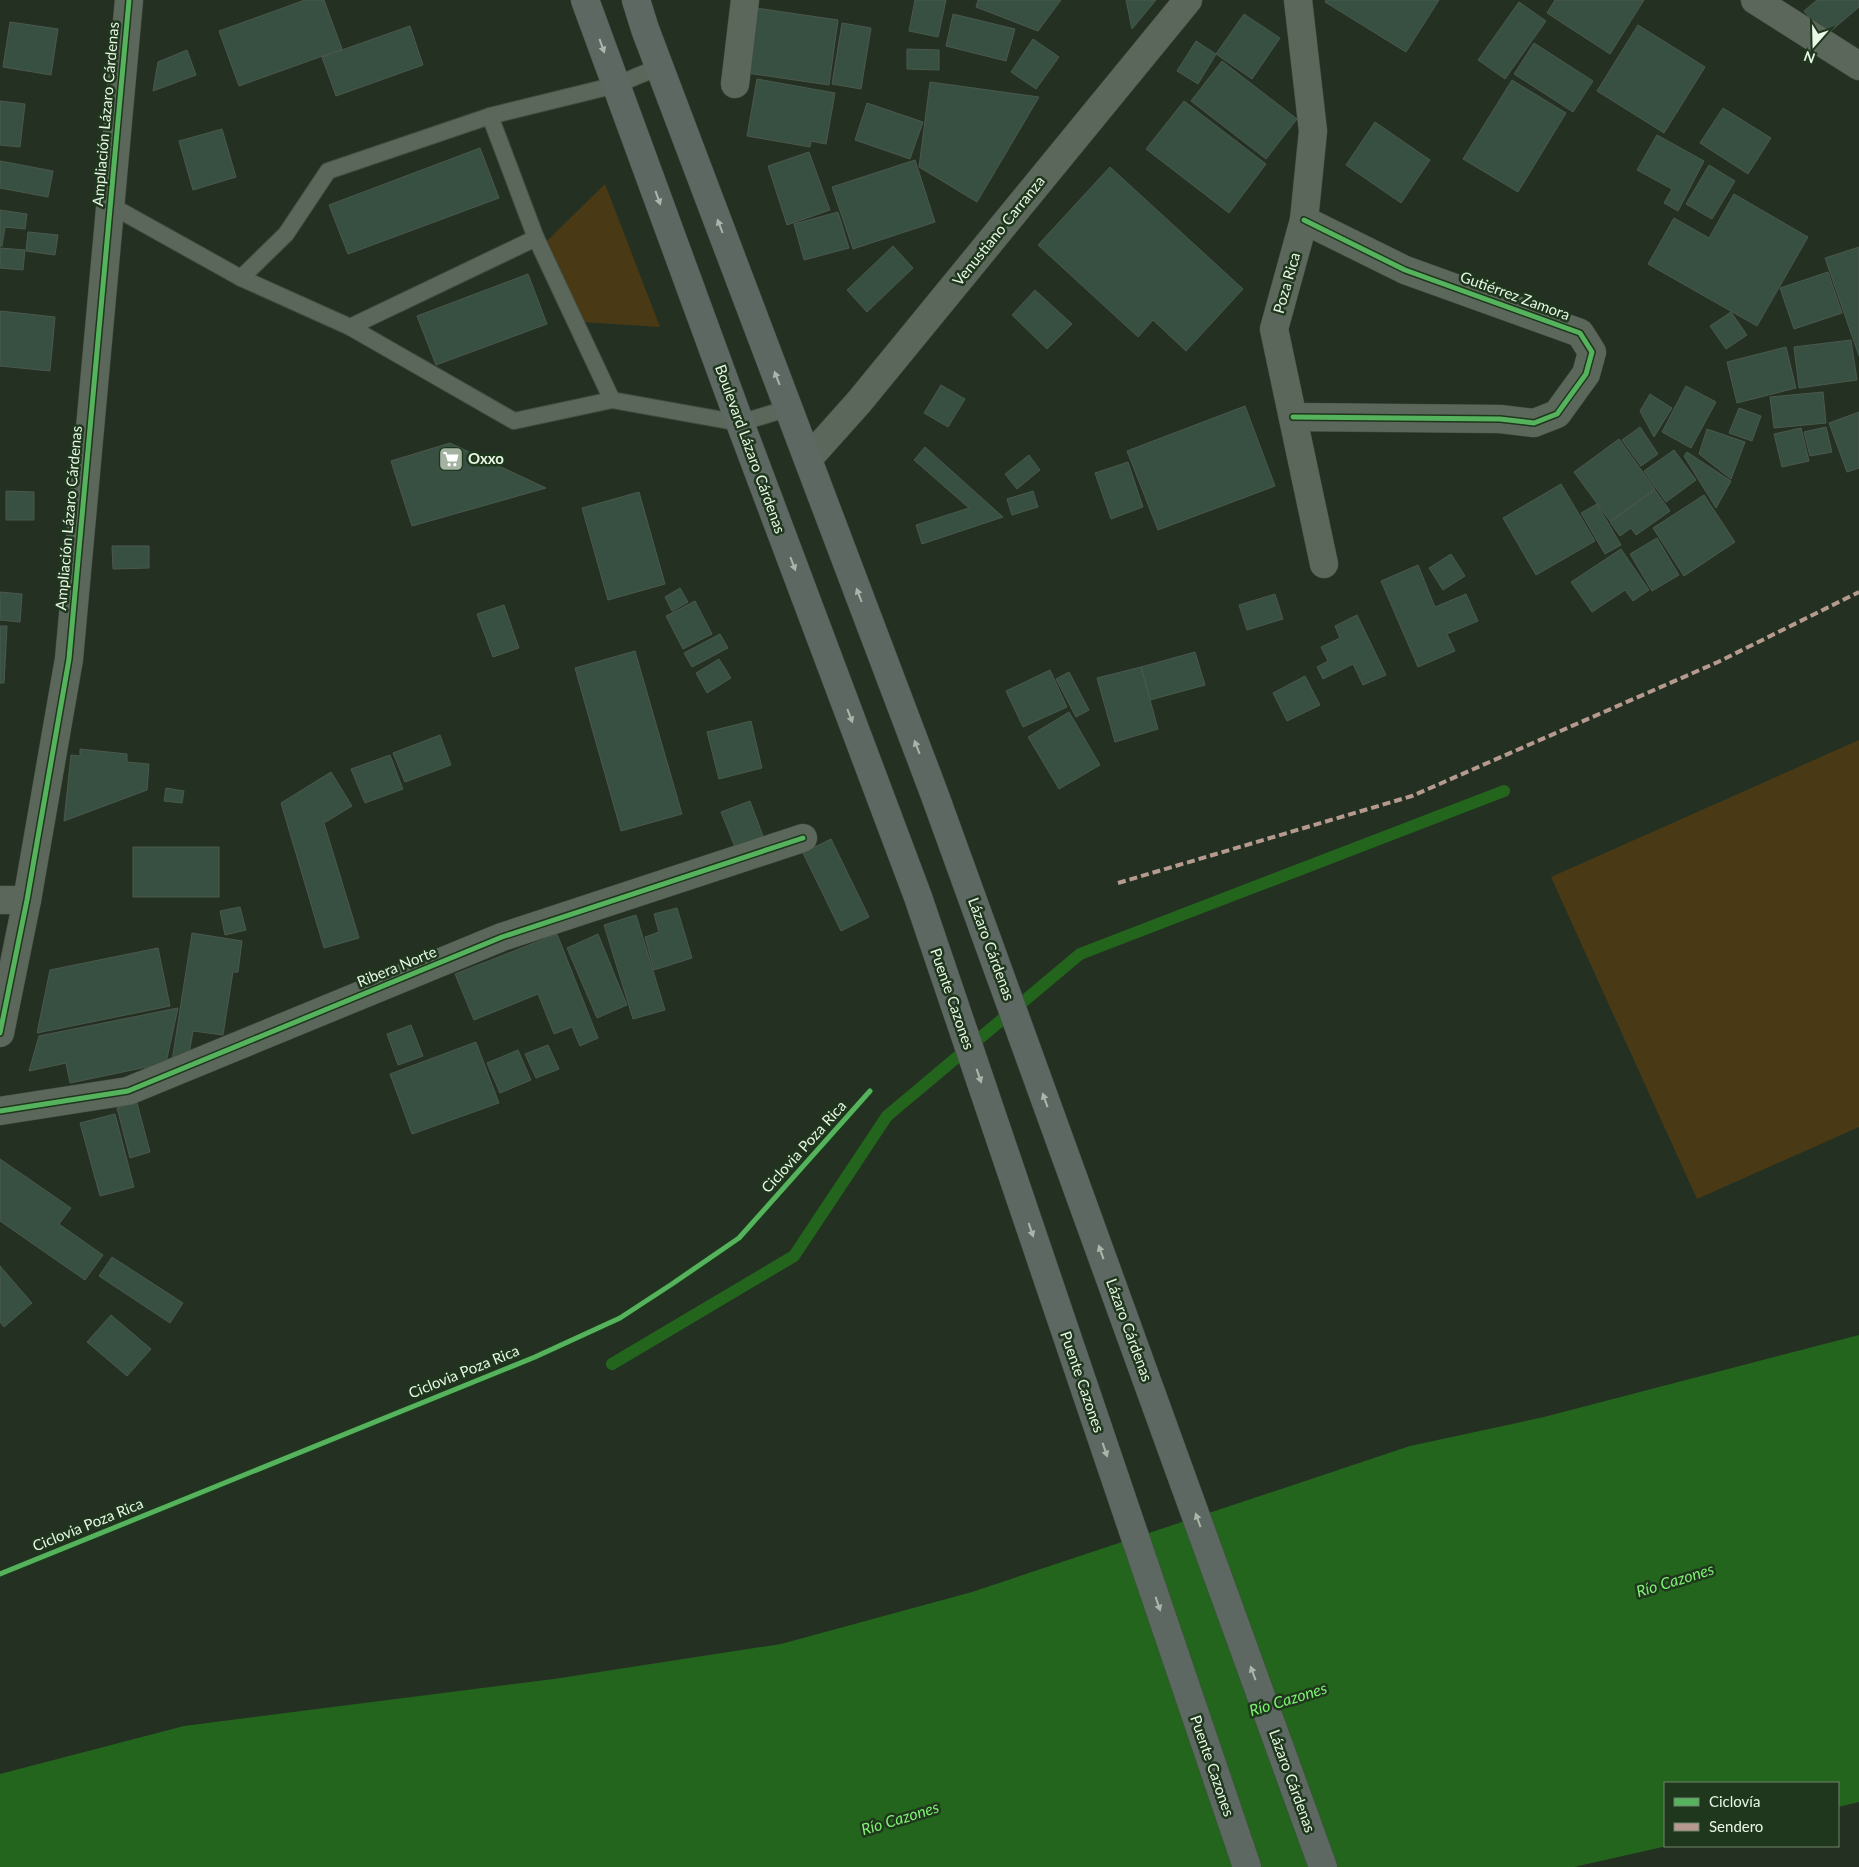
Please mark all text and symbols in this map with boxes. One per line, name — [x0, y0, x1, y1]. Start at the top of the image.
north arrow — [1789, 20, 1839, 70]
street label: Ampliación Lázaro Cárdenas — [88, 21, 122, 207]
one-way arrow — [598, 39, 606, 54]
text: N — [1801, 48, 1817, 68]
street label: Venustiano Carranza — [948, 172, 1048, 289]
one-way arrow — [655, 191, 662, 206]
one-way arrow — [715, 219, 723, 233]
street label: Poza Rica — [1269, 250, 1303, 315]
street label: Gutiérrez Zamora — [1458, 267, 1573, 323]
street label: Boulevard Lázaro Cárdenas — [712, 362, 790, 536]
one-way arrow — [773, 370, 781, 385]
street label: Ampliación Lázaro Cárdenas — [51, 425, 85, 611]
supermarket icon: Oxxo — [438, 446, 464, 472]
place label: Oxxo — [468, 449, 504, 467]
one-way arrow — [789, 557, 797, 572]
one-way arrow — [855, 588, 862, 603]
one-way arrow — [846, 709, 854, 724]
one-way arrow — [913, 740, 920, 755]
street label: Lázaro Cárdenas — [965, 895, 1019, 1003]
street label: Ribera Norte — [354, 942, 439, 990]
street label: Puente Cazones — [927, 946, 979, 1052]
one-way arrow — [975, 1069, 983, 1084]
one-way arrow — [1041, 1092, 1048, 1107]
street label: Ciclovia Poza Rica — [757, 1097, 849, 1196]
one-way arrow — [1027, 1223, 1035, 1238]
one-way arrow — [1097, 1245, 1104, 1260]
street label: Lázaro Cárdenas — [1103, 1276, 1157, 1384]
street label: Puente Cazones — [1057, 1329, 1109, 1435]
street label: Ciclovia Poza Rica — [406, 1341, 522, 1401]
one-way arrow — [1102, 1443, 1110, 1458]
street label: Ciclovia Poza Rica — [30, 1494, 146, 1554]
one-way arrow — [1194, 1513, 1201, 1528]
water label: Río Cazones — [1634, 1558, 1717, 1600]
one-way arrow — [1154, 1597, 1162, 1612]
one-way arrow — [1249, 1665, 1257, 1680]
water label: Río Cazones — [1247, 1677, 1330, 1719]
street label: Puente Cazones — [1187, 1713, 1239, 1819]
street label: Lázaro Cárdenas — [1266, 1727, 1320, 1835]
legend — [1664, 1782, 1839, 1847]
text: Ciclovía — [1709, 1792, 1760, 1810]
water label: Río Cazones — [859, 1796, 942, 1838]
text: Sendero — [1709, 1817, 1763, 1835]

